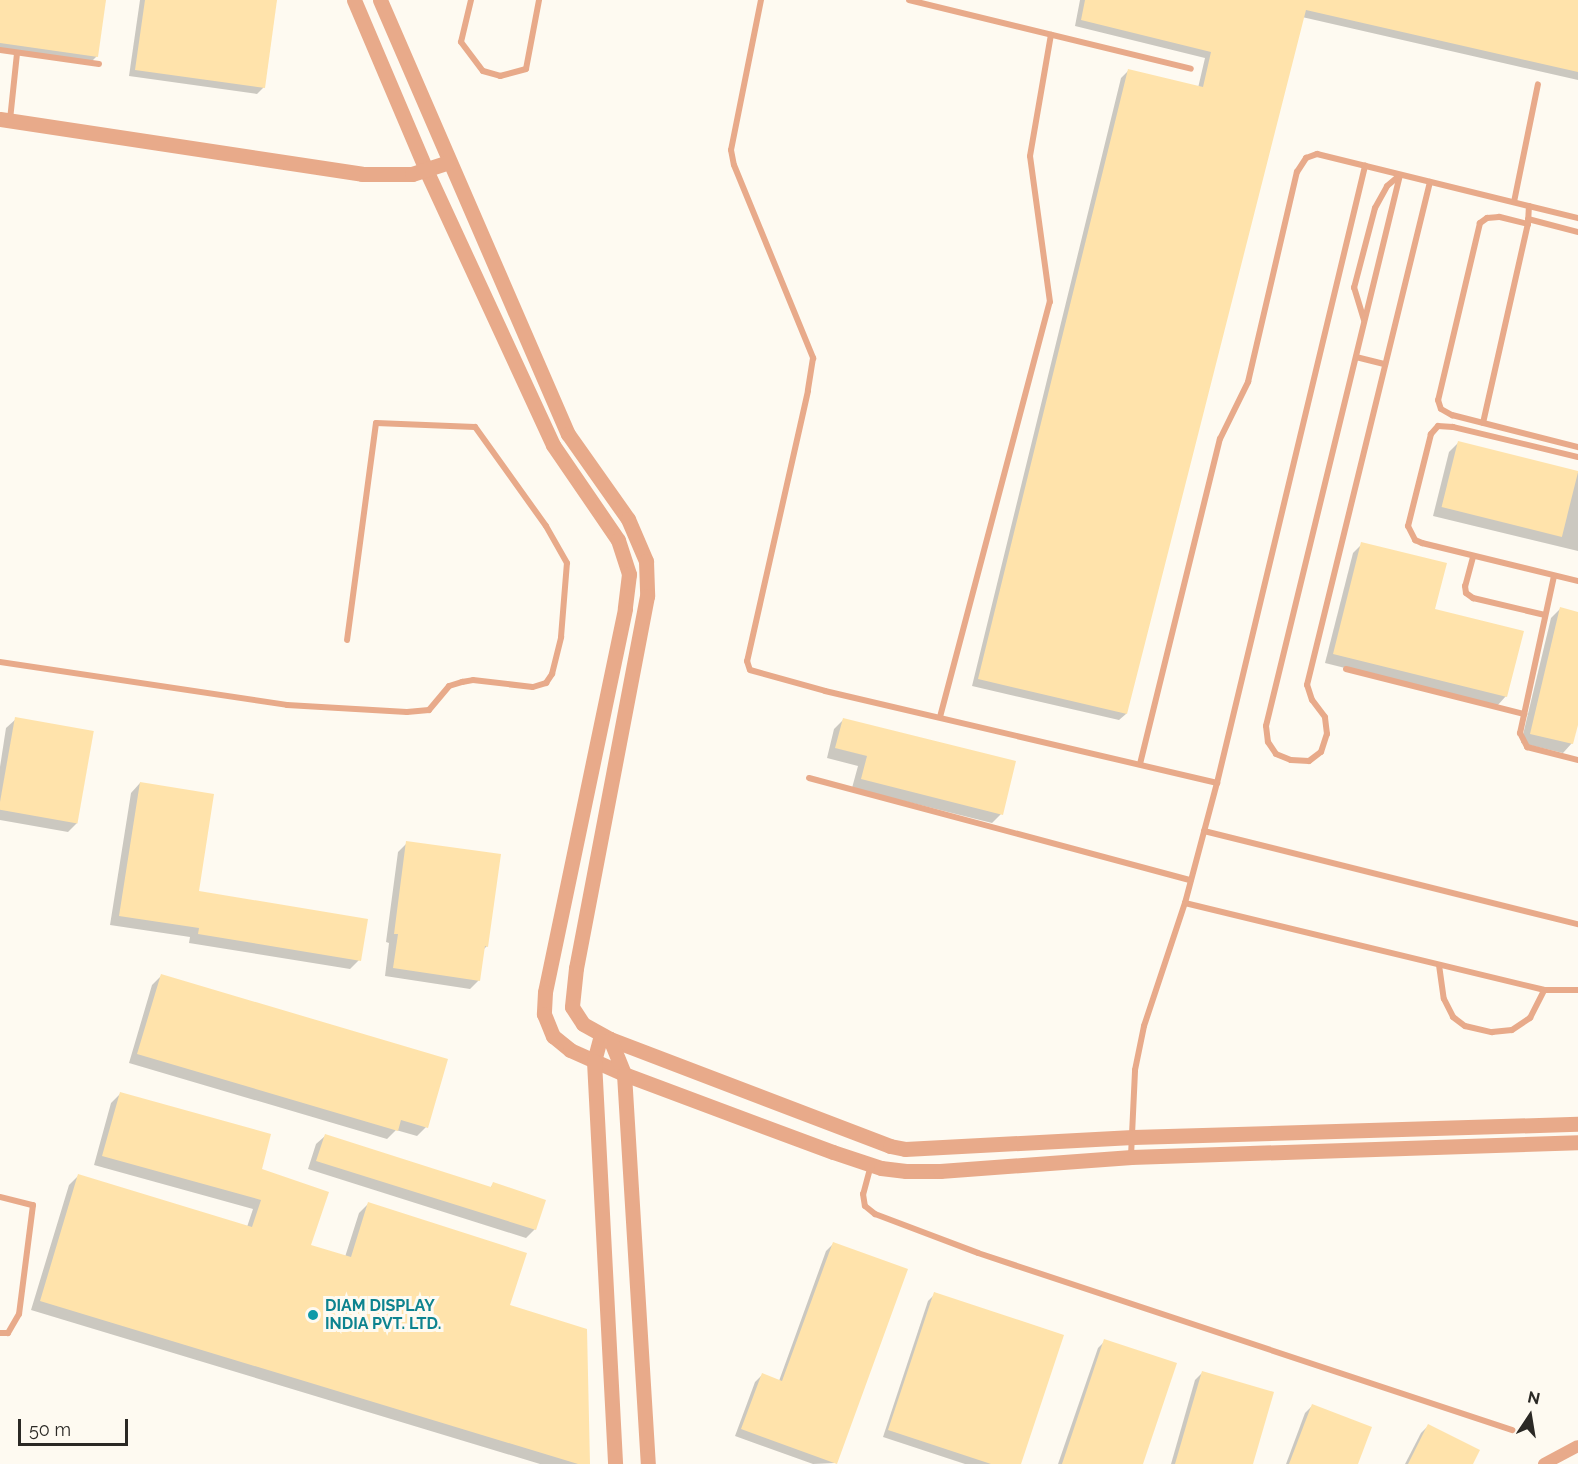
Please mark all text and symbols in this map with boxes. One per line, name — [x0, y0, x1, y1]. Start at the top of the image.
place label: DIAM DISPLAY INDIA PVT. LTD. — [325, 1296, 442, 1334]
marker: DIAM DISPLAY INDIA PVT. LTD. — [306, 1308, 320, 1322]
north arrow — [1500, 1386, 1560, 1446]
text: N — [1526, 1387, 1542, 1408]
scale bar — [21, 1407, 130, 1445]
text: 50 m — [29, 1419, 71, 1440]

